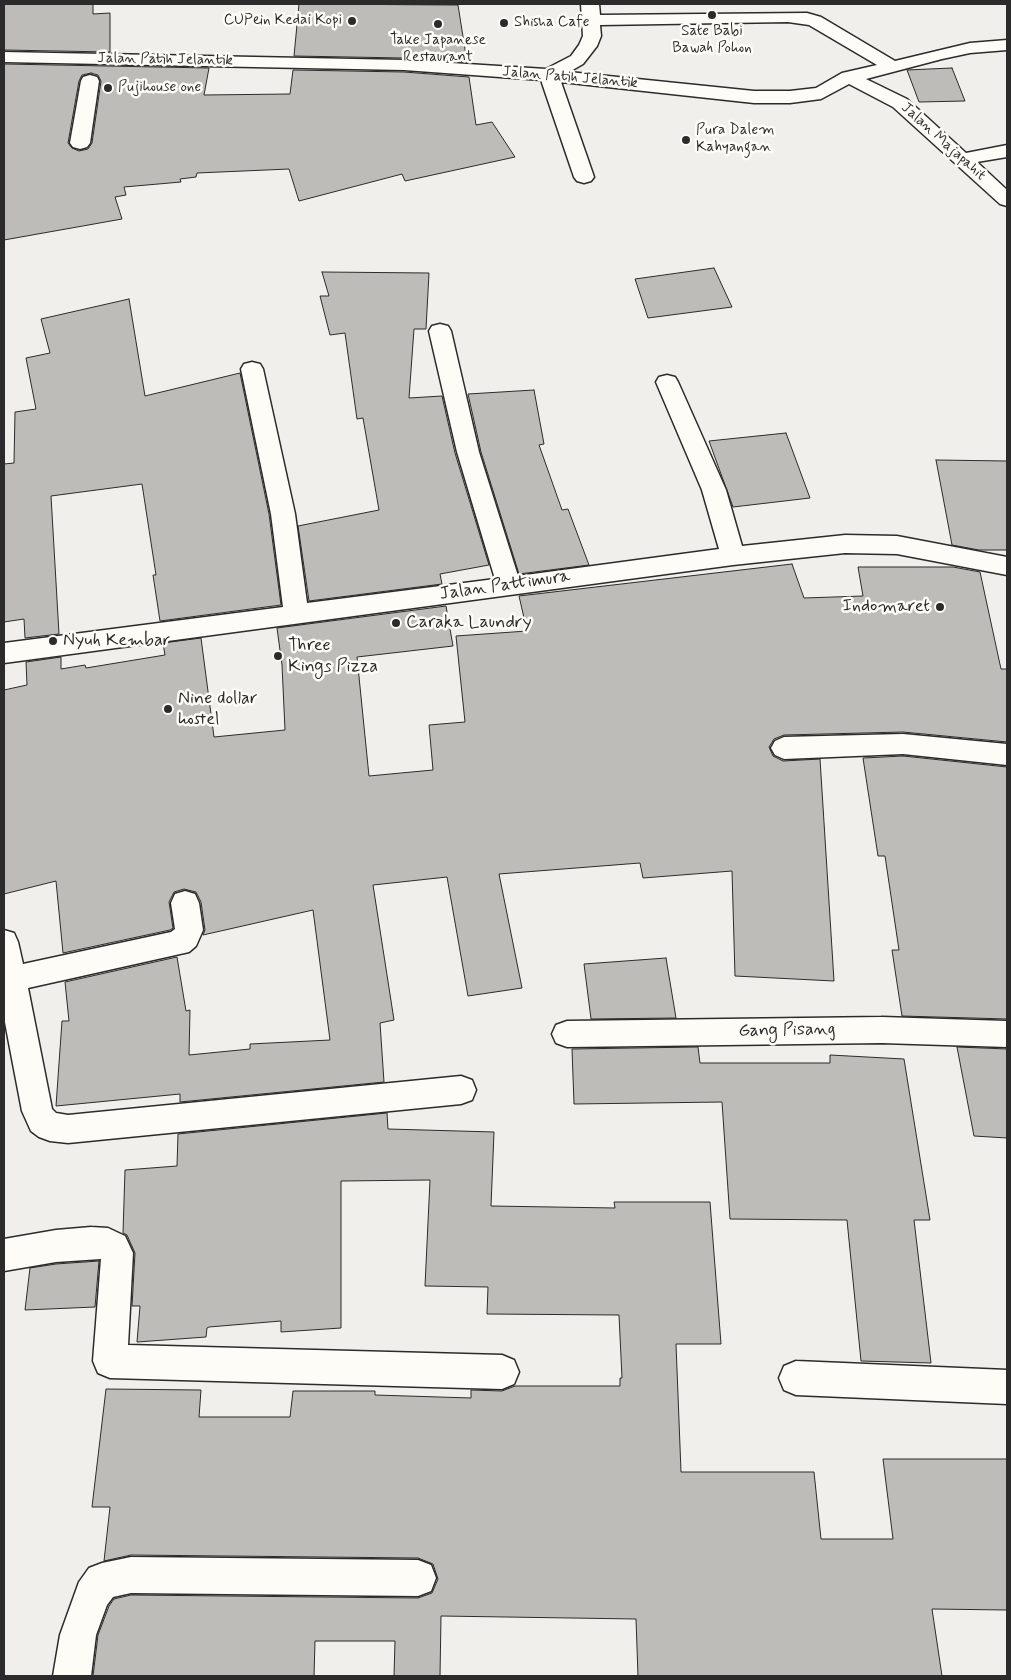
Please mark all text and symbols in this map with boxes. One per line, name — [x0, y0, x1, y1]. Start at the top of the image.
marker: Sate Babi Bawah Pohon — [706, 9, 718, 21]
place label: CUPein Kedai Kopi — [224, 12, 342, 30]
place label: Shisha Cafe — [514, 14, 590, 32]
marker: CUPein Kedai Kopi — [346, 15, 358, 27]
marker: Shisha Cafe — [498, 17, 510, 29]
marker: Take Japanese Restaurant — [432, 18, 444, 30]
place label: Sate Babi Bawah Pohon — [672, 23, 752, 58]
place label: Take Japanese Restaurant — [390, 32, 486, 67]
street label: Jalan Patih Jelantik — [97, 50, 233, 70]
street label: Jalan Patih Jelantik — [502, 63, 638, 93]
place label: Pujihouse one — [118, 79, 201, 97]
marker: Pujihouse one — [102, 82, 114, 94]
street label: Jalan Majapahit — [897, 99, 989, 185]
place label: Pura Dalem Kahyangan — [696, 122, 775, 157]
marker: Pura Dalem Kahyangan — [680, 134, 692, 146]
street label: Jalan Pattimura — [438, 566, 572, 606]
place label: Indomaret — [842, 596, 930, 618]
marker: Indomaret — [934, 601, 946, 613]
place label: Caraka Laundry — [406, 612, 532, 634]
marker: Caraka Laundry — [390, 617, 402, 629]
place label: Nyuh Kembar — [63, 630, 170, 652]
marker: Nyuh Kembar — [47, 635, 59, 647]
place label: Three Kings Pizza — [288, 635, 378, 678]
marker: Three Kings Pizza — [272, 650, 284, 662]
place label: Nine dollar hostel — [178, 688, 257, 731]
marker: Nine dollar hostel — [162, 703, 174, 715]
street label: Gang Pisang — [738, 1019, 836, 1043]

